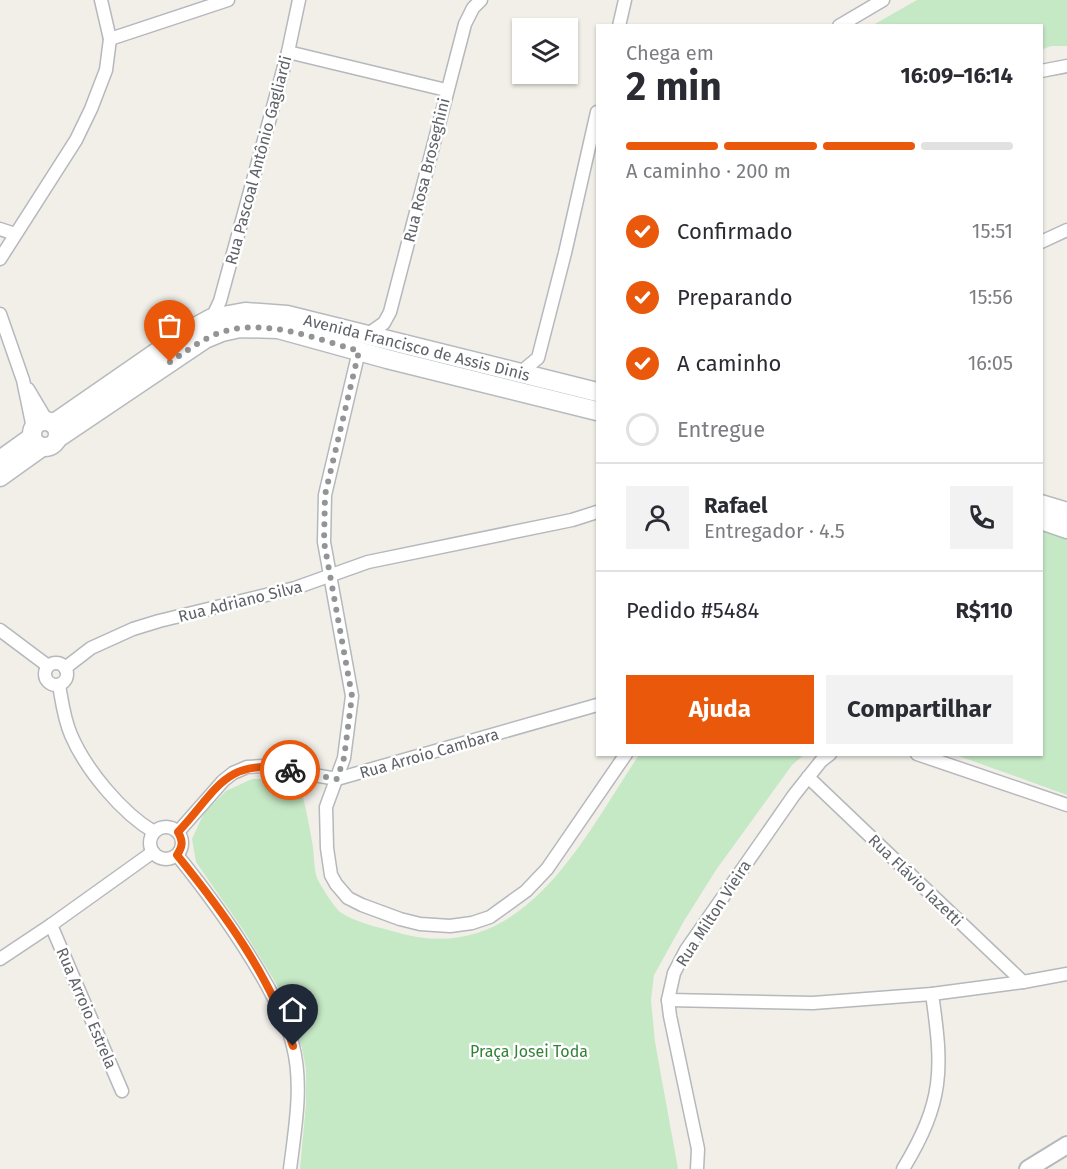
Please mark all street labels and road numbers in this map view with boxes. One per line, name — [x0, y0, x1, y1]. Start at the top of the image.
street label: Rua Pascoal Antônio Gagliardi — [221, 53, 296, 267]
street label: Rua Rosa Broseghini — [399, 96, 454, 244]
street label: Avenida Francisco de Assis Dinis — [302, 310, 532, 385]
street label: Rua Adriano Silva — [176, 577, 304, 626]
street label: Rua Arroio Cambara — [357, 725, 501, 782]
street label: Rua Flávio Iazetti — [865, 831, 967, 930]
street label: Rua Milton Vieira — [672, 857, 755, 970]
street label: Rua Arroio Estrela — [52, 945, 121, 1072]

